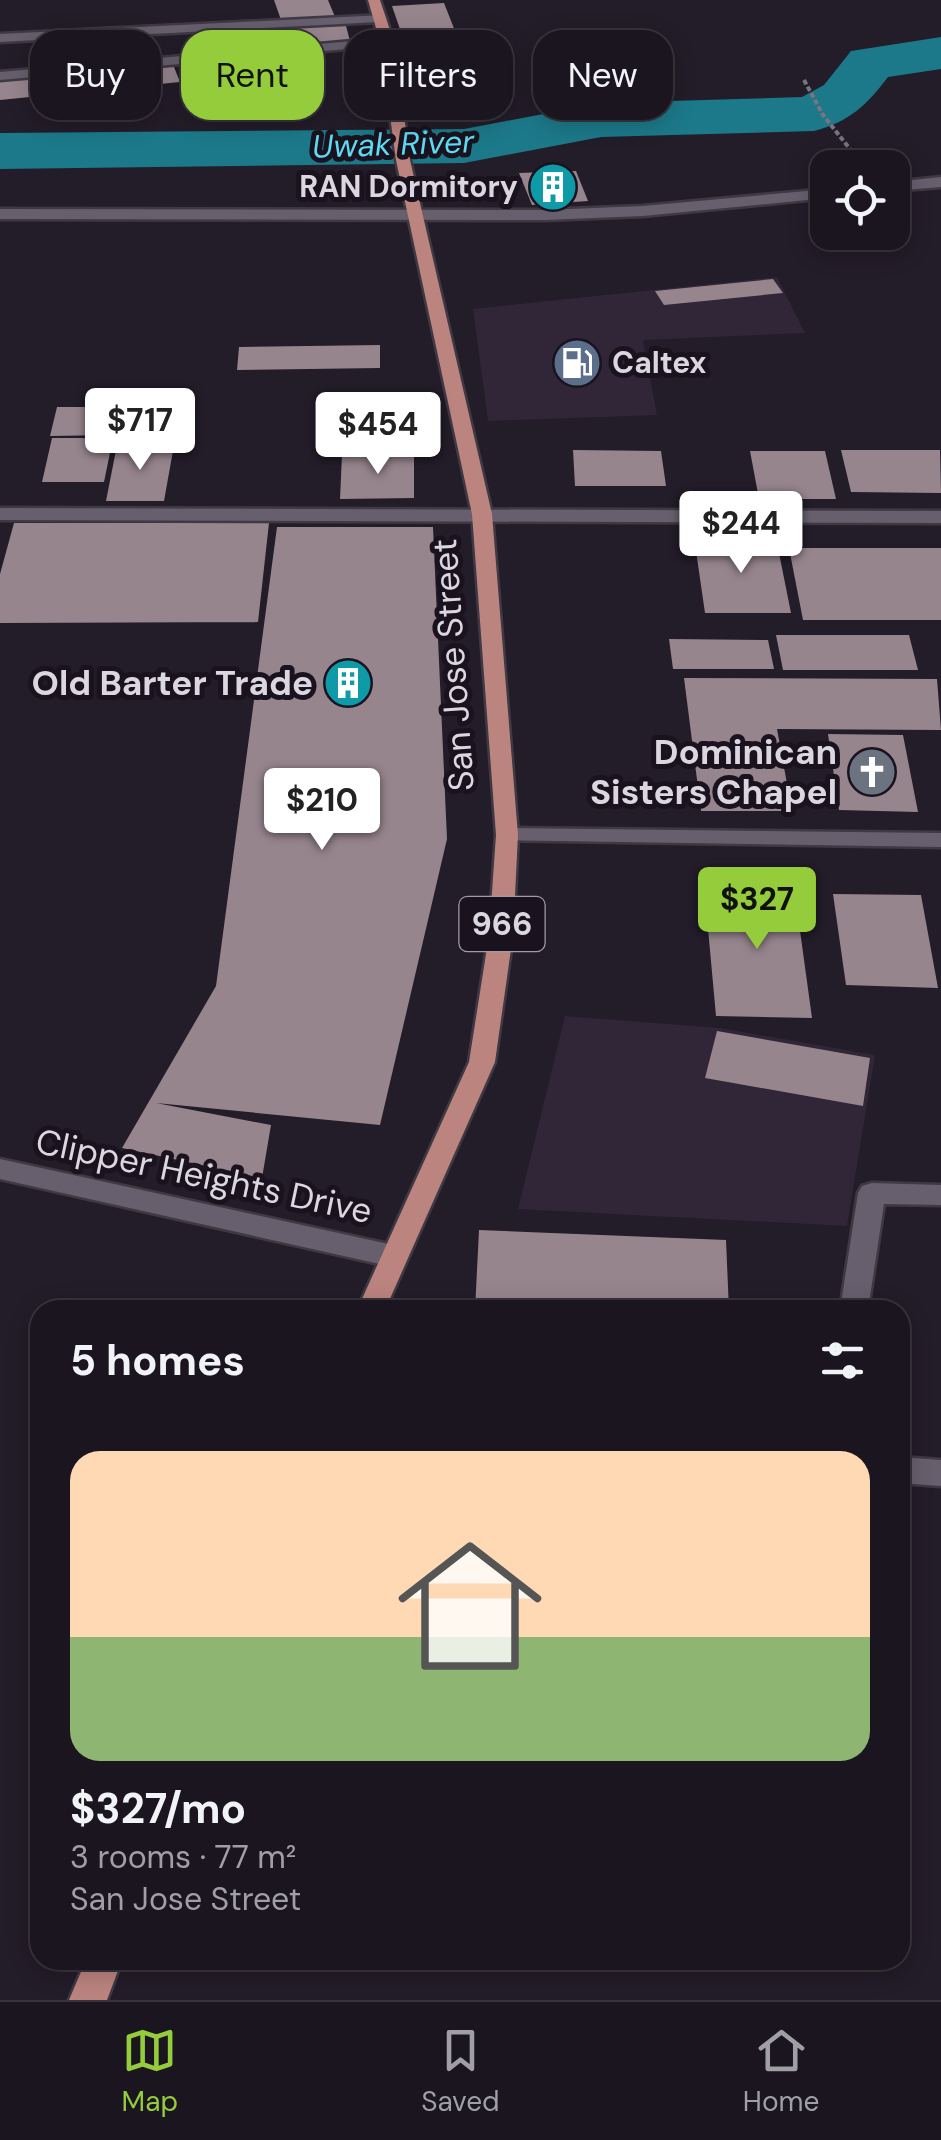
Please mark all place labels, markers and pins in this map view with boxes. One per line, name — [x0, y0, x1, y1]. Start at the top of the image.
building icon: RAN Dormitory — [527, 161, 579, 213]
place label: RAN Dormitory — [299, 167, 518, 206]
fuel station icon: Caltex — [551, 337, 603, 389]
place label: Caltex — [612, 343, 706, 382]
pin: $717 — [81, 388, 199, 473]
pin: $454 — [319, 392, 437, 477]
pin: $244 — [682, 491, 800, 576]
building icon: Old Barter Trade — [322, 657, 374, 709]
place label: Old Barter Trade — [32, 660, 313, 706]
place label: Dominican Sisters Chapel — [590, 729, 837, 815]
church icon: Dominican Sisters Chapel — [846, 746, 898, 798]
pin: $210 — [263, 768, 381, 853]
pin: $327 — [698, 867, 816, 952]

